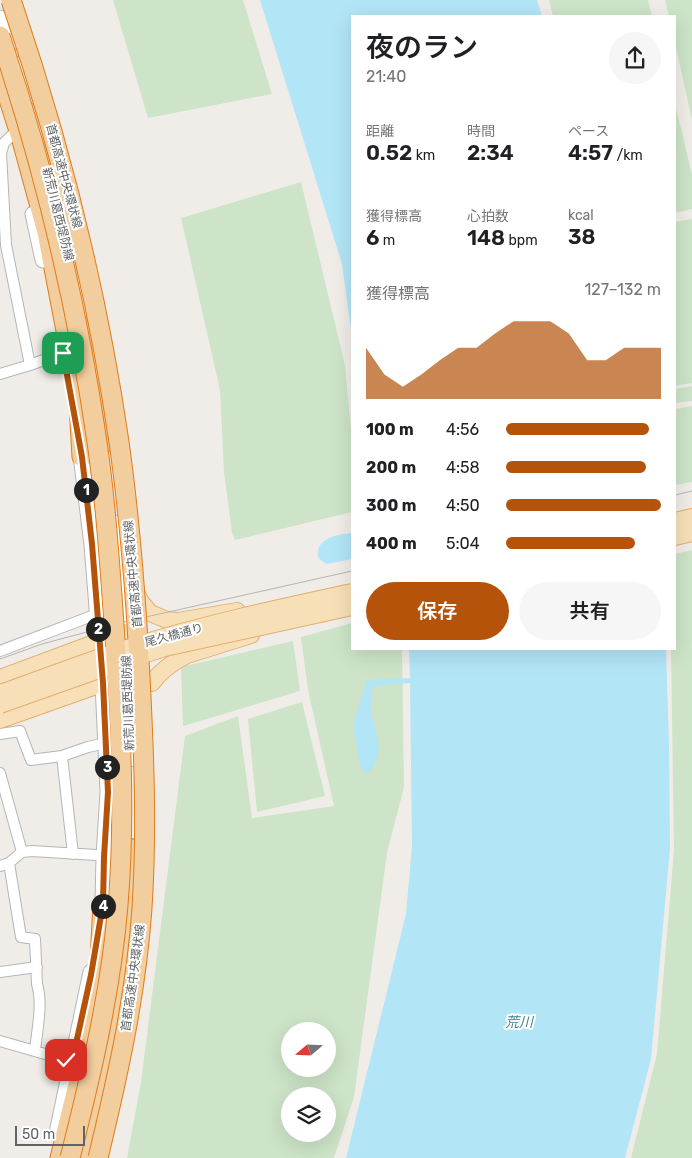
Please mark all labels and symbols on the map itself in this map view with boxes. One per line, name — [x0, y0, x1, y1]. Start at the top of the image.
street label: 首都高速中央環状線 — [43, 122, 85, 230]
street label: 新荒川葛西堤防線 — [40, 166, 76, 262]
pin — [42, 332, 84, 374]
pin: 1 — [74, 478, 98, 502]
street label: 首都高速中央環状線 — [121, 520, 145, 628]
pin: 2 — [86, 616, 110, 642]
street label: 尾久橋通り — [143, 620, 205, 650]
street label: 新荒川葛西堤防線 — [119, 655, 137, 751]
pin: 3 — [94, 754, 120, 780]
pin: 4 — [90, 894, 116, 918]
street label: 首都高速中央環状線 — [119, 924, 147, 1032]
water label: 荒川 — [505, 1014, 535, 1031]
north arrow — [281, 1022, 336, 1078]
pin — [45, 1039, 87, 1081]
scale bar — [15, 1123, 85, 1146]

